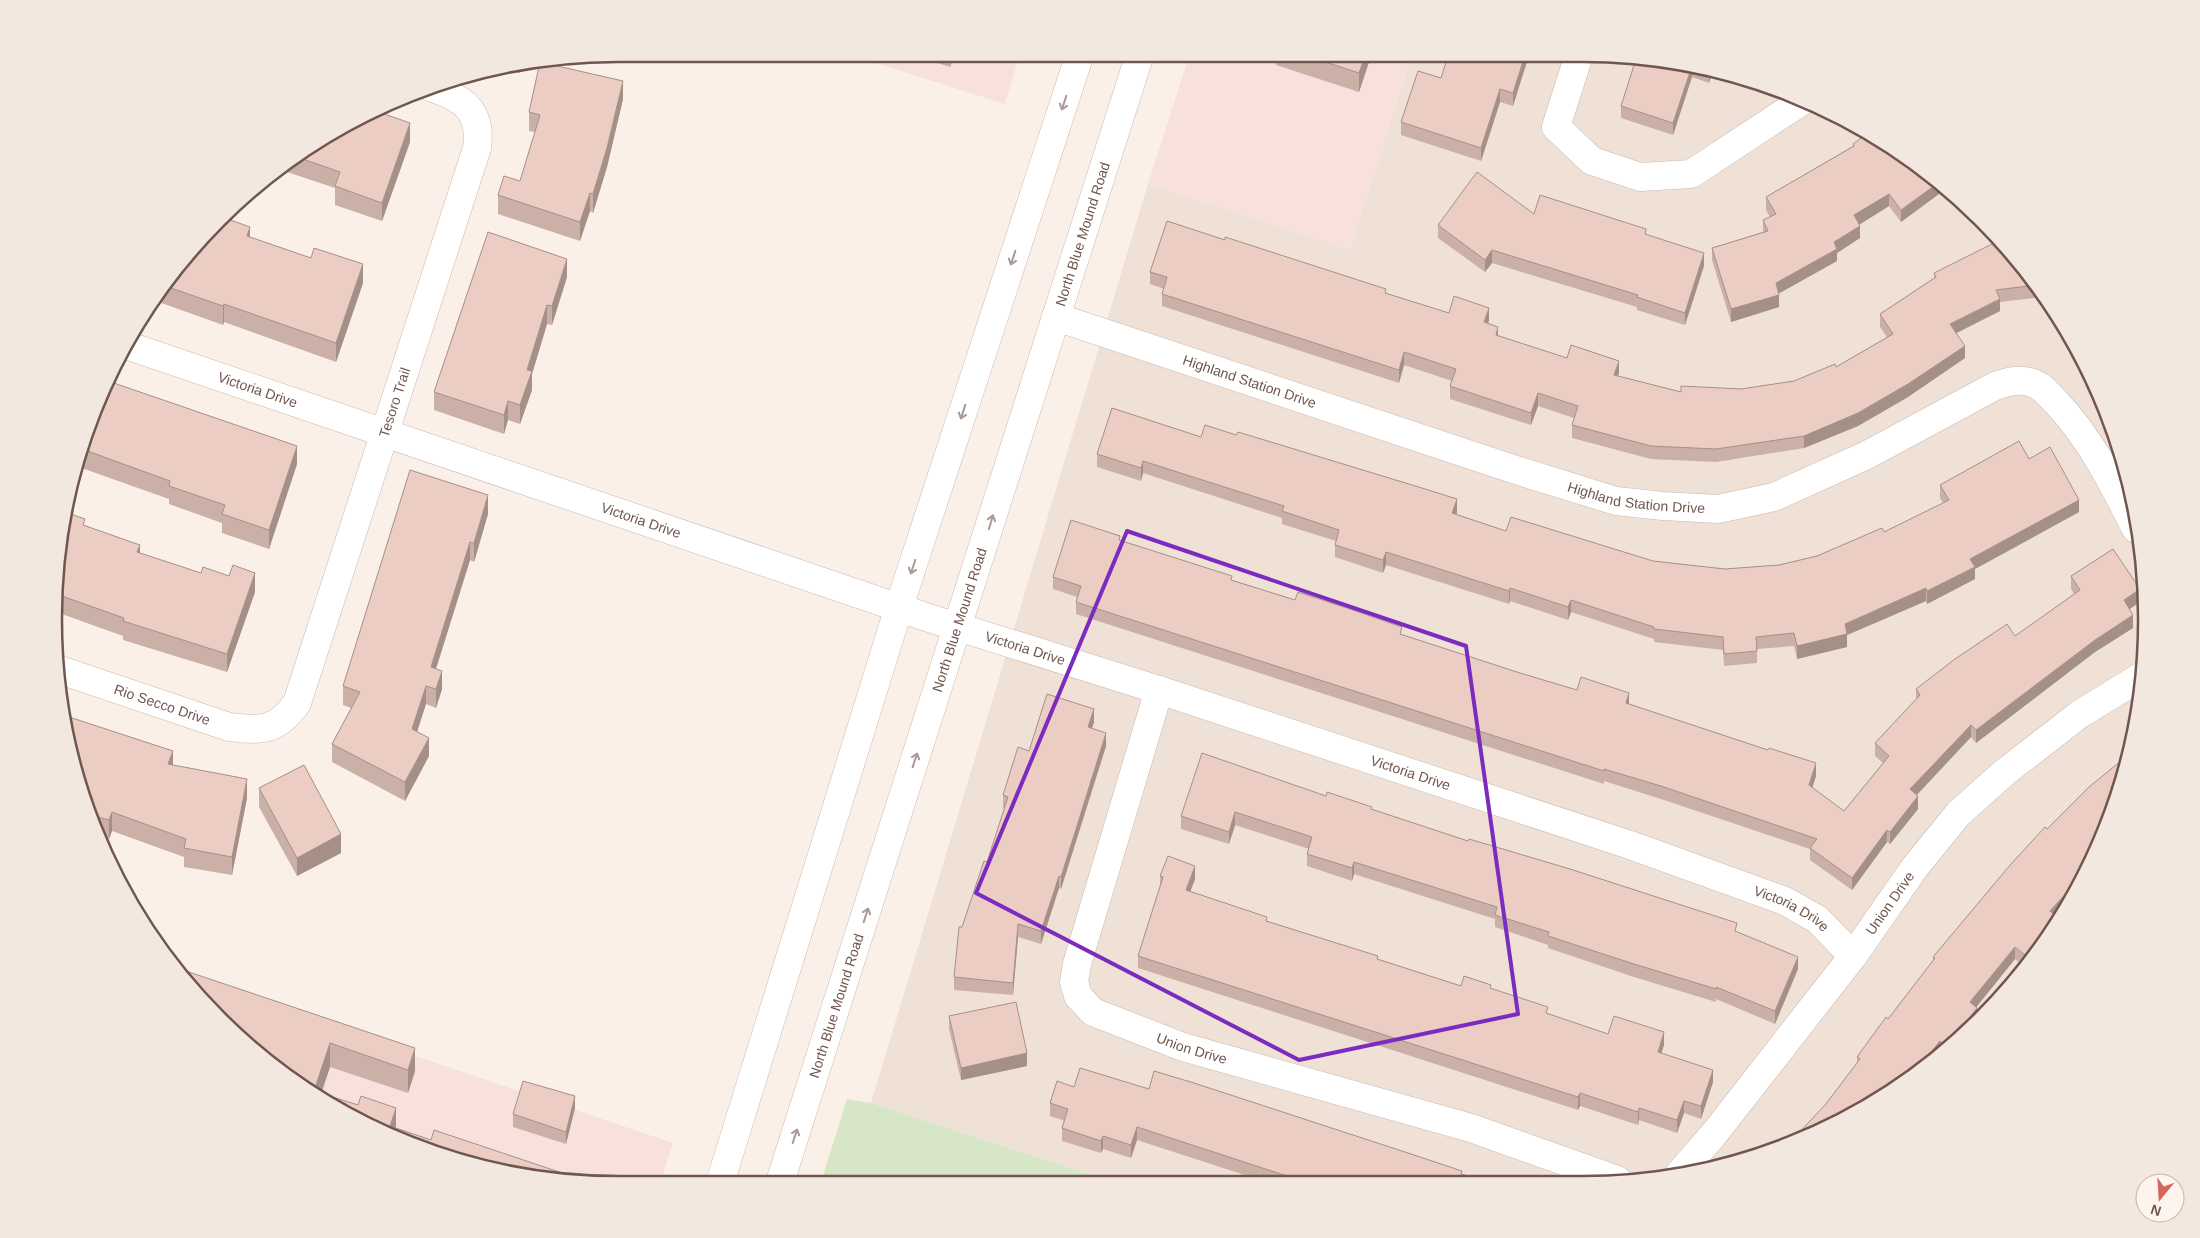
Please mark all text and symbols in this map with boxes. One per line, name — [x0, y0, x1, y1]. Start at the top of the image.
one-way arrow — [1058, 95, 1068, 111]
street label: North Blue Mound Road — [1052, 160, 1113, 308]
one-way arrow — [1008, 249, 1018, 265]
street label: Highland Station Drive — [1181, 352, 1318, 411]
street label: Tesoro Trail — [376, 366, 413, 439]
street label: Victoria Drive — [216, 369, 300, 411]
one-way arrow — [958, 404, 967, 419]
street label: Highland Station Drive — [1566, 478, 1706, 516]
street label: Victoria Drive — [599, 499, 683, 541]
one-way arrow — [987, 514, 997, 530]
street label: North Blue Mound Road — [929, 546, 990, 694]
one-way arrow — [907, 558, 917, 574]
street label: Victoria Drive — [983, 628, 1068, 668]
street label: Rio Secco Drive — [112, 681, 213, 728]
one-way arrow — [911, 752, 921, 768]
street label: Victoria Drive — [1369, 752, 1453, 793]
street label: Union Drive — [1862, 868, 1917, 938]
street label: Victoria Drive — [1752, 882, 1833, 935]
one-way arrow — [861, 907, 871, 923]
street label: North Blue Mound Road — [806, 932, 867, 1080]
street label: Union Drive — [1154, 1029, 1229, 1067]
one-way arrow — [790, 1128, 800, 1144]
north arrow — [2135, 1173, 2185, 1223]
text: N — [2149, 1201, 2163, 1220]

